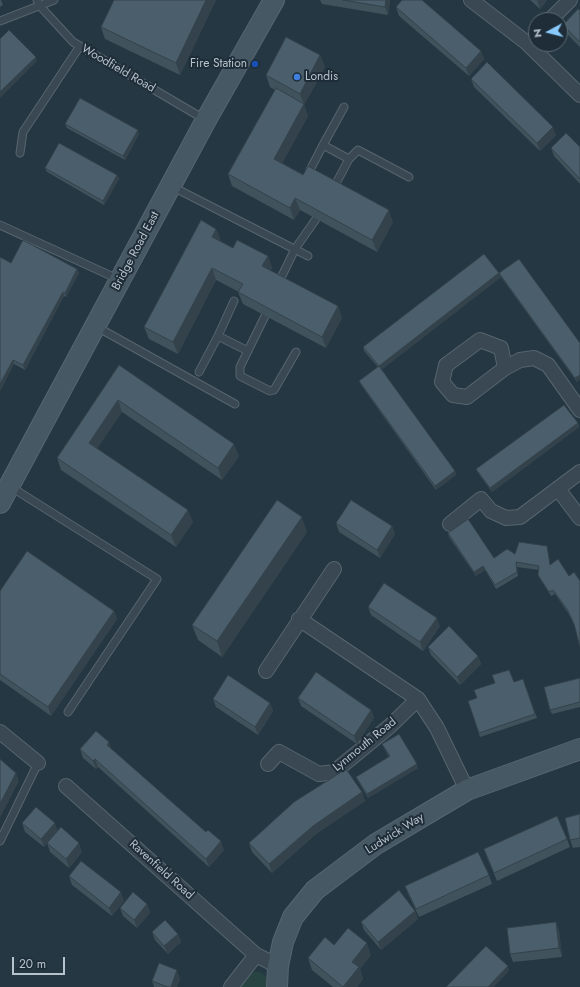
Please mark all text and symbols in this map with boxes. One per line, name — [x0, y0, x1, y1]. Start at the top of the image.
north arrow — [528, 12, 568, 52]
text: N — [529, 28, 546, 39]
street label: Woodfield Road — [79, 42, 157, 96]
place label: Fire Station — [190, 57, 247, 71]
marker: Fire Station — [250, 59, 260, 69]
place label: Londis — [305, 70, 338, 84]
marker: Londis — [292, 72, 302, 82]
street label: Bridge Road East — [109, 209, 163, 293]
street label: Lynmouth Road — [330, 715, 400, 775]
street label: Ludwick Way — [363, 810, 427, 858]
street label: Ravenfield Road — [126, 837, 196, 903]
scale bar — [14, 949, 67, 975]
text: 20 m — [19, 955, 46, 973]

